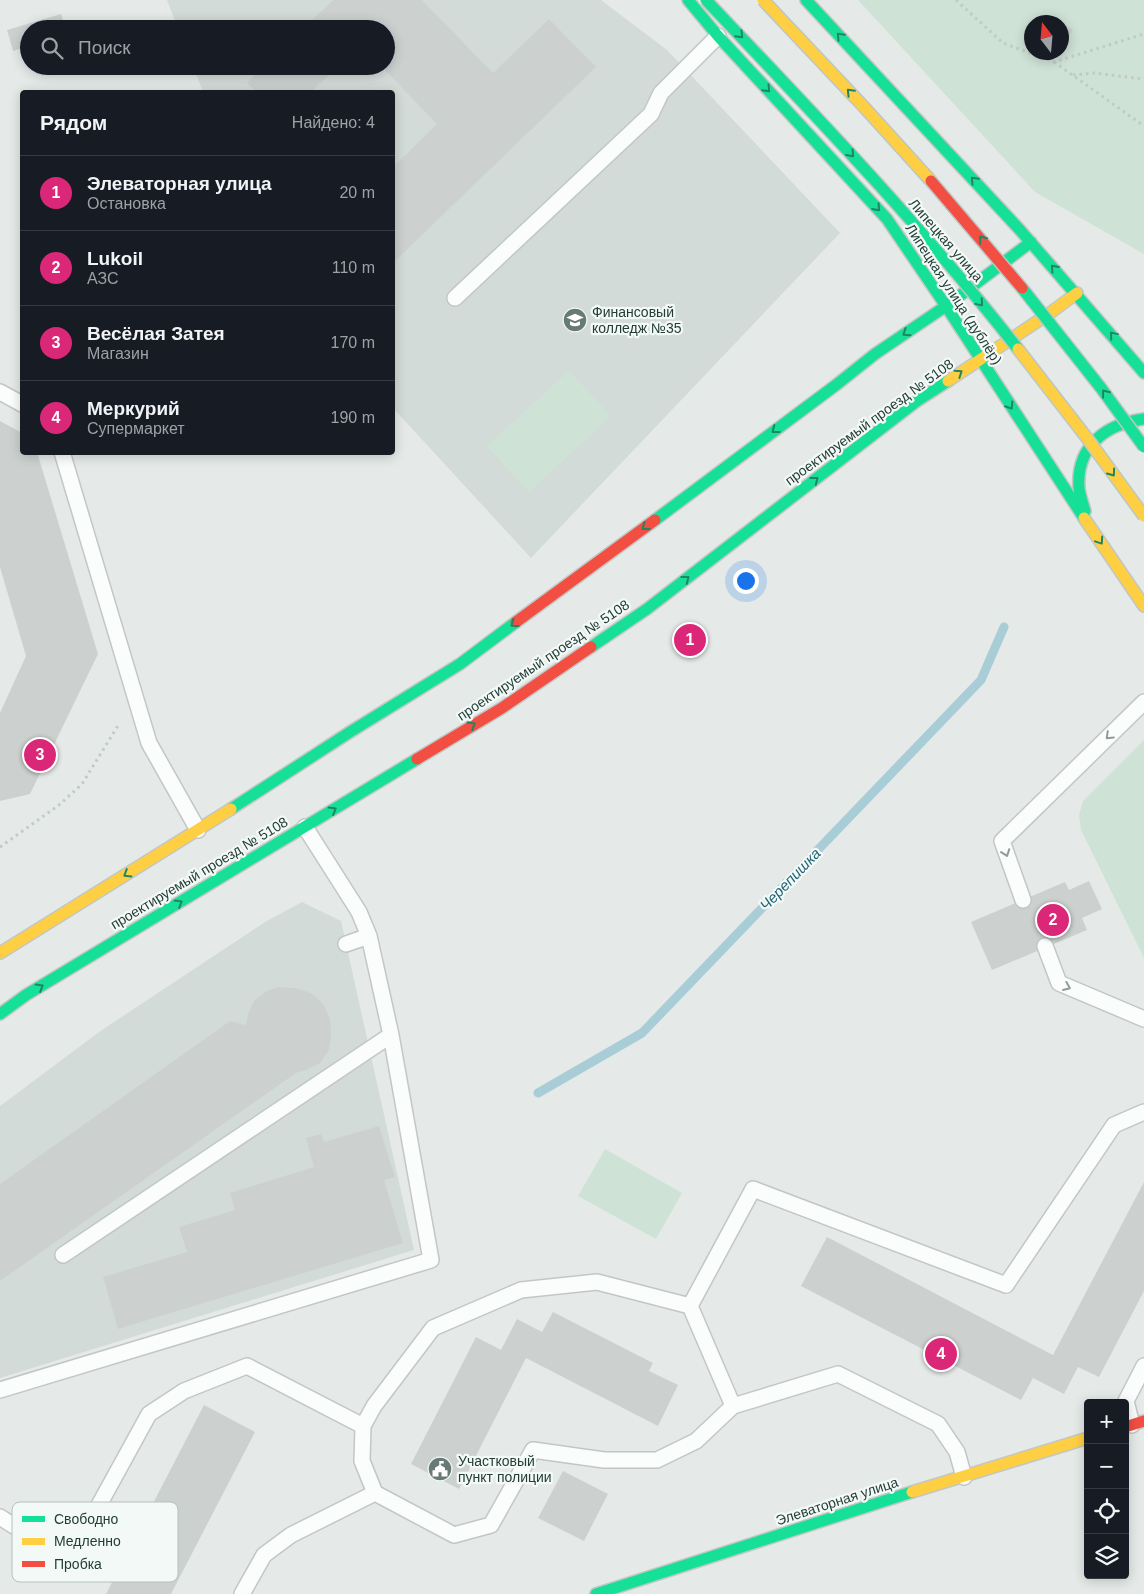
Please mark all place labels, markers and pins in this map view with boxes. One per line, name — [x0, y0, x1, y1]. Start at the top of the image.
place label: Финансовый колледж №35 — [592, 304, 682, 336]
school or university icon: Финансовый колледж №35 — [562, 307, 588, 333]
pin: 1 — [674, 621, 706, 659]
pin: 3 — [24, 736, 56, 774]
pin: 2 — [1037, 901, 1069, 939]
pin: 4 — [925, 1335, 957, 1373]
place label: Участковый пункт полиции — [458, 1453, 552, 1485]
public building icon: Участковый пункт полиции — [427, 1456, 453, 1482]

